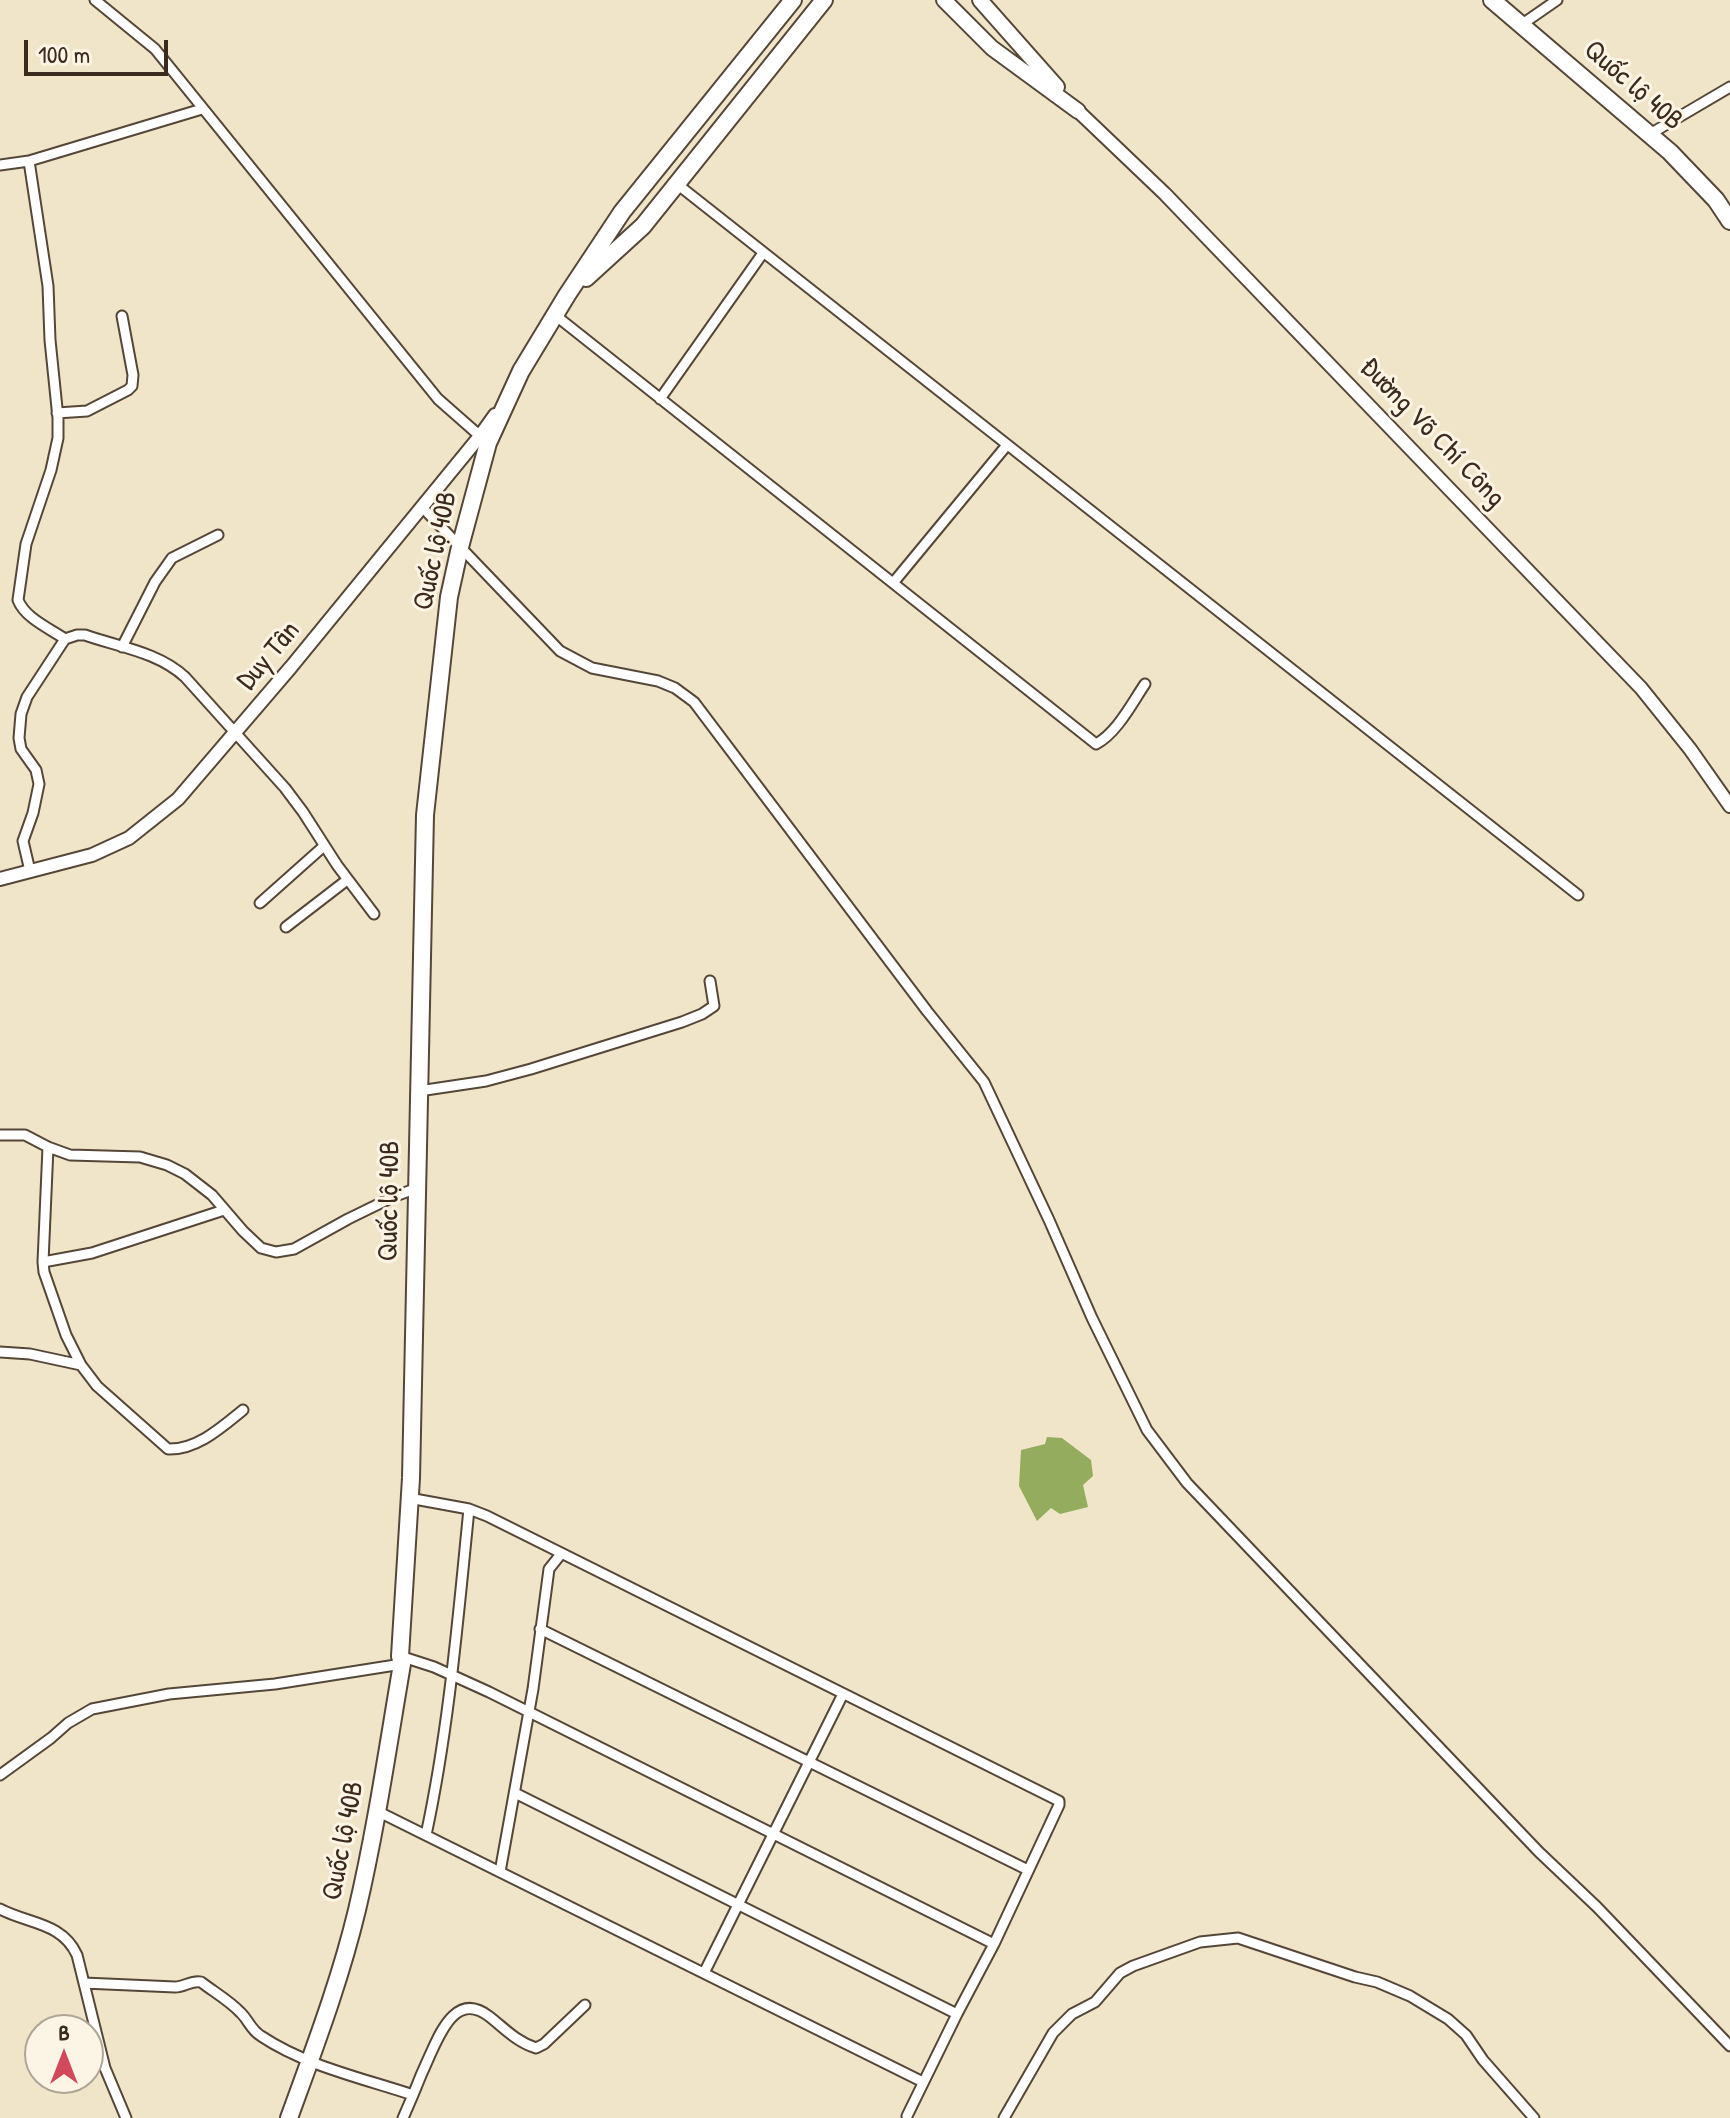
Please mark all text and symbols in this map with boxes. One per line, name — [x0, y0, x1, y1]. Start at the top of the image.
scale bar — [28, 24, 172, 74]
street label: Quốc lộ 40B — [1576, 34, 1690, 138]
text: 100 m — [38, 38, 90, 70]
street label: Đường Võ Chí Công — [1352, 351, 1512, 515]
street label: Quốc lộ 40B — [407, 489, 465, 613]
street label: Duy Tân — [231, 615, 307, 697]
street label: Quốc lộ 40B — [372, 1140, 408, 1262]
street label: Quốc lộ 40B — [316, 1779, 372, 1903]
north arrow — [24, 2014, 104, 2094]
text: B — [58, 2017, 70, 2047]

